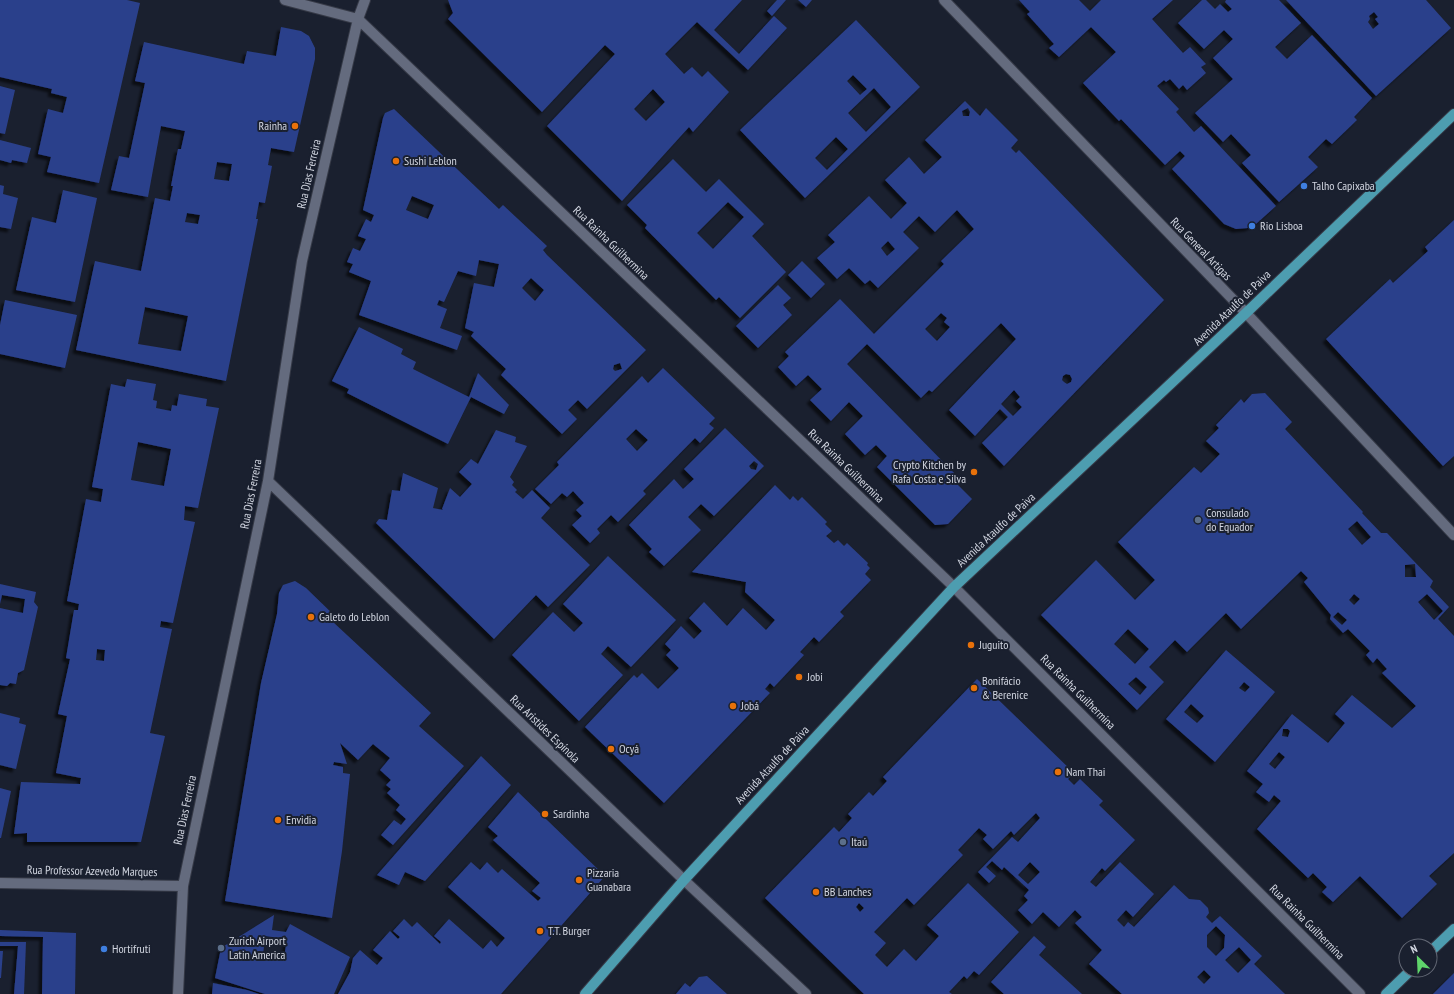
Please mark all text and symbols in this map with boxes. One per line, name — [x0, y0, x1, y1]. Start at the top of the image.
place label: Rainha — [258, 118, 287, 133]
marker: Rainha — [290, 121, 300, 131]
street label: Rua Dias Ferreira — [293, 138, 324, 210]
place label: Sushi Leblon — [404, 153, 457, 168]
marker: Sushi Leblon — [391, 156, 401, 166]
place label: Talho Capixaba — [1312, 178, 1375, 193]
marker: Talho Capixaba — [1299, 181, 1309, 191]
street label: Rua Rainha Guilhermina — [570, 203, 653, 283]
street label: Rua General Artigas — [1168, 214, 1235, 283]
place label: Rio Lisboa — [1260, 218, 1303, 233]
marker: Rio Lisboa — [1247, 221, 1257, 231]
street label: Avenida Ataulfo de Paiva — [1190, 267, 1274, 348]
street label: Rua Rainha Guilhermina — [805, 426, 888, 506]
place label: Crypto Kitchen by Rafa Costa e Silva — [892, 457, 966, 486]
street label: Rua Dias Ferreira — [236, 458, 265, 530]
marker: Crypto Kitchen by Rafa Costa e Silva — [969, 467, 979, 477]
street label: Avenida Ataulfo de Paiva — [953, 489, 1038, 570]
place label: Consulado do Equador — [1206, 505, 1254, 534]
marker: Consulado do Equador — [1193, 515, 1203, 525]
place label: Galeto do Leblon — [319, 609, 389, 624]
marker: Galeto do Leblon — [306, 612, 316, 622]
place label: Juguito — [978, 637, 1008, 652]
marker: Juguito — [966, 640, 976, 650]
street label: Rua Rainha Guilhermina — [1038, 651, 1119, 732]
place label: Jobi — [806, 669, 823, 684]
marker: Jobi — [794, 672, 804, 682]
place label: Bonifácio & Berenice — [982, 673, 1028, 702]
marker: Bonifácio & Berenice — [969, 683, 979, 693]
street label: Rua Aristides Espínola — [507, 692, 584, 766]
place label: Jobá — [740, 698, 759, 713]
marker: Jobá — [728, 701, 738, 711]
street label: Avenida Ataulfo de Paiva — [731, 722, 812, 807]
place label: Ocyá — [619, 741, 639, 756]
marker: Ocyá — [606, 744, 616, 754]
place label: Nam Thai — [1066, 764, 1105, 779]
marker: Nam Thai — [1053, 767, 1063, 777]
street label: Rua Dias Ferreira — [170, 774, 199, 846]
place label: Sardinha — [553, 806, 590, 821]
marker: Sardinha — [540, 809, 550, 819]
place label: Envidia — [286, 812, 316, 827]
marker: Envidia — [273, 815, 283, 825]
place label: Itaú — [851, 834, 867, 849]
marker: Itaú — [838, 837, 848, 847]
street label: Rua Professor Azevedo Marques — [27, 862, 157, 879]
place label: Pizzaria Guanabara — [587, 865, 631, 894]
marker: Pizzaria Guanabara — [574, 875, 584, 885]
street label: Rua Rainha Guilhermina — [1267, 881, 1348, 962]
place label: BB Lanches — [824, 884, 871, 899]
marker: BB Lanches — [811, 887, 821, 897]
place label: T.T. Burger — [548, 923, 591, 938]
marker: T.T. Burger — [535, 926, 545, 936]
place label: Zurich Airport Latin America — [229, 933, 286, 962]
north arrow — [1398, 938, 1438, 978]
place label: Hortifruti — [112, 941, 151, 956]
text: N — [1408, 941, 1420, 956]
marker: Zurich Airport Latin America — [216, 943, 226, 953]
marker: Hortifruti — [99, 944, 109, 954]

